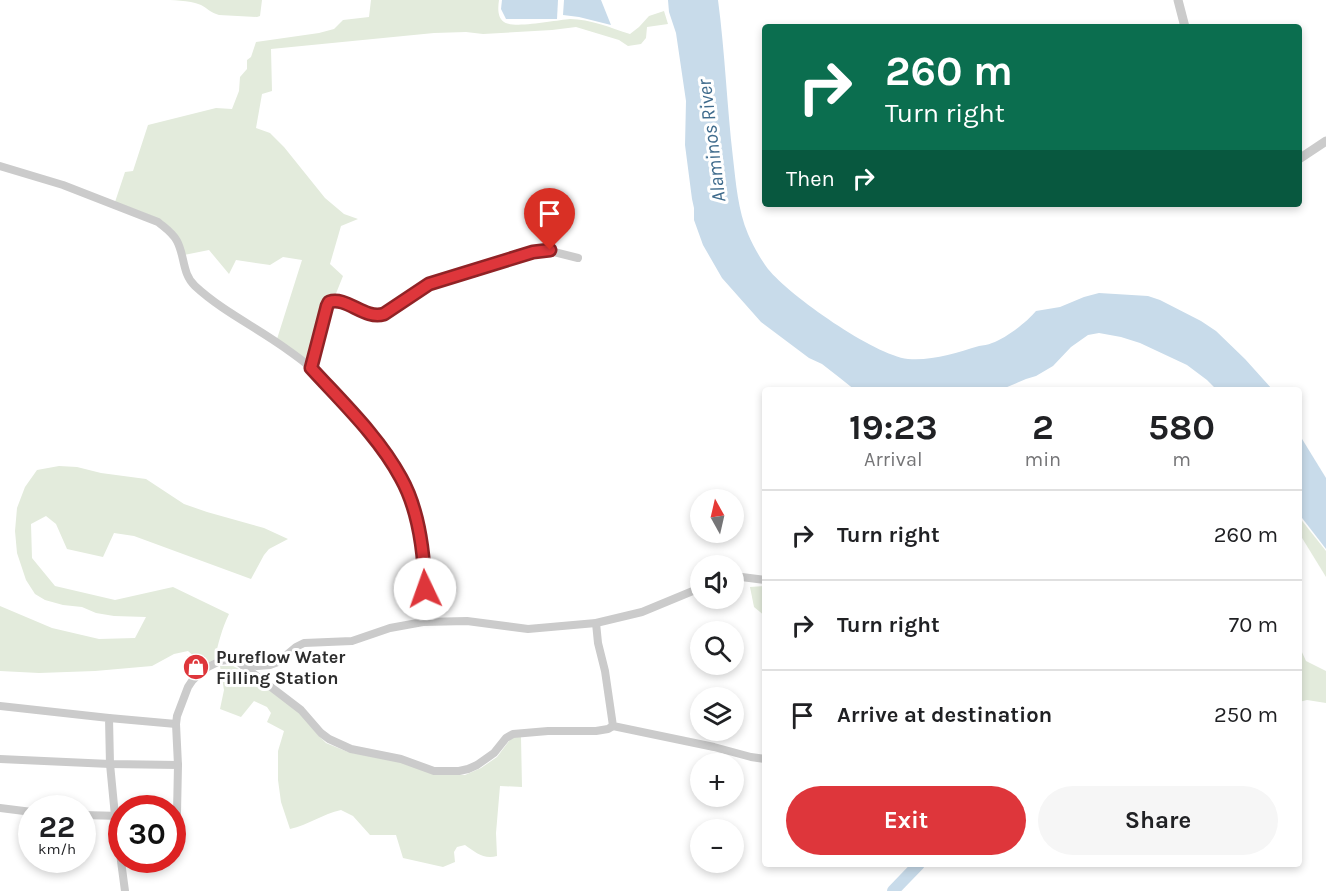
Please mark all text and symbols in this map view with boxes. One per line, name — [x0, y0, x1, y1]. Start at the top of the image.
text: 260 m — [885, 46, 1013, 96]
icon: right — [786, 48, 864, 126]
water label: Alaminos River — [692, 77, 730, 204]
text: Turn right — [885, 97, 1005, 129]
icon: right — [847, 162, 880, 195]
text: Then — [786, 166, 835, 192]
pin — [524, 188, 575, 250]
icon: arrive — [533, 197, 566, 230]
text: 19:23 — [849, 406, 938, 448]
text: 2 — [1032, 406, 1054, 448]
text: 580 — [1148, 406, 1215, 448]
text: Arrival — [864, 448, 923, 471]
text: min — [1024, 448, 1061, 471]
text: m — [1172, 448, 1191, 471]
north arrow — [690, 489, 744, 543]
map controls — [690, 489, 744, 873]
icon: right — [786, 519, 819, 552]
text: Turn right — [837, 522, 940, 548]
text: 260 m — [1214, 522, 1278, 548]
button: sound — [690, 555, 744, 609]
position arrow — [393, 557, 457, 621]
icon: right — [786, 609, 819, 642]
text: Turn right — [837, 612, 940, 638]
text: 70 m — [1229, 612, 1278, 638]
button: search — [690, 621, 744, 675]
place label: Pureflow Water Filling Station — [216, 646, 345, 689]
shop icon: Pureflow Water Filling Station — [181, 652, 211, 682]
button: layers — [690, 687, 744, 741]
icon: arrive — [786, 699, 819, 732]
text: Arrive at destination — [837, 702, 1052, 728]
text: 250 m — [1214, 702, 1278, 728]
button: + — [690, 753, 744, 807]
button: Exit — [786, 786, 1026, 855]
button: Share — [1038, 786, 1278, 855]
speed limit sign: 30 — [108, 795, 186, 873]
text: 22 — [39, 809, 75, 845]
button: − — [690, 819, 744, 873]
text: km/h — [38, 840, 76, 858]

